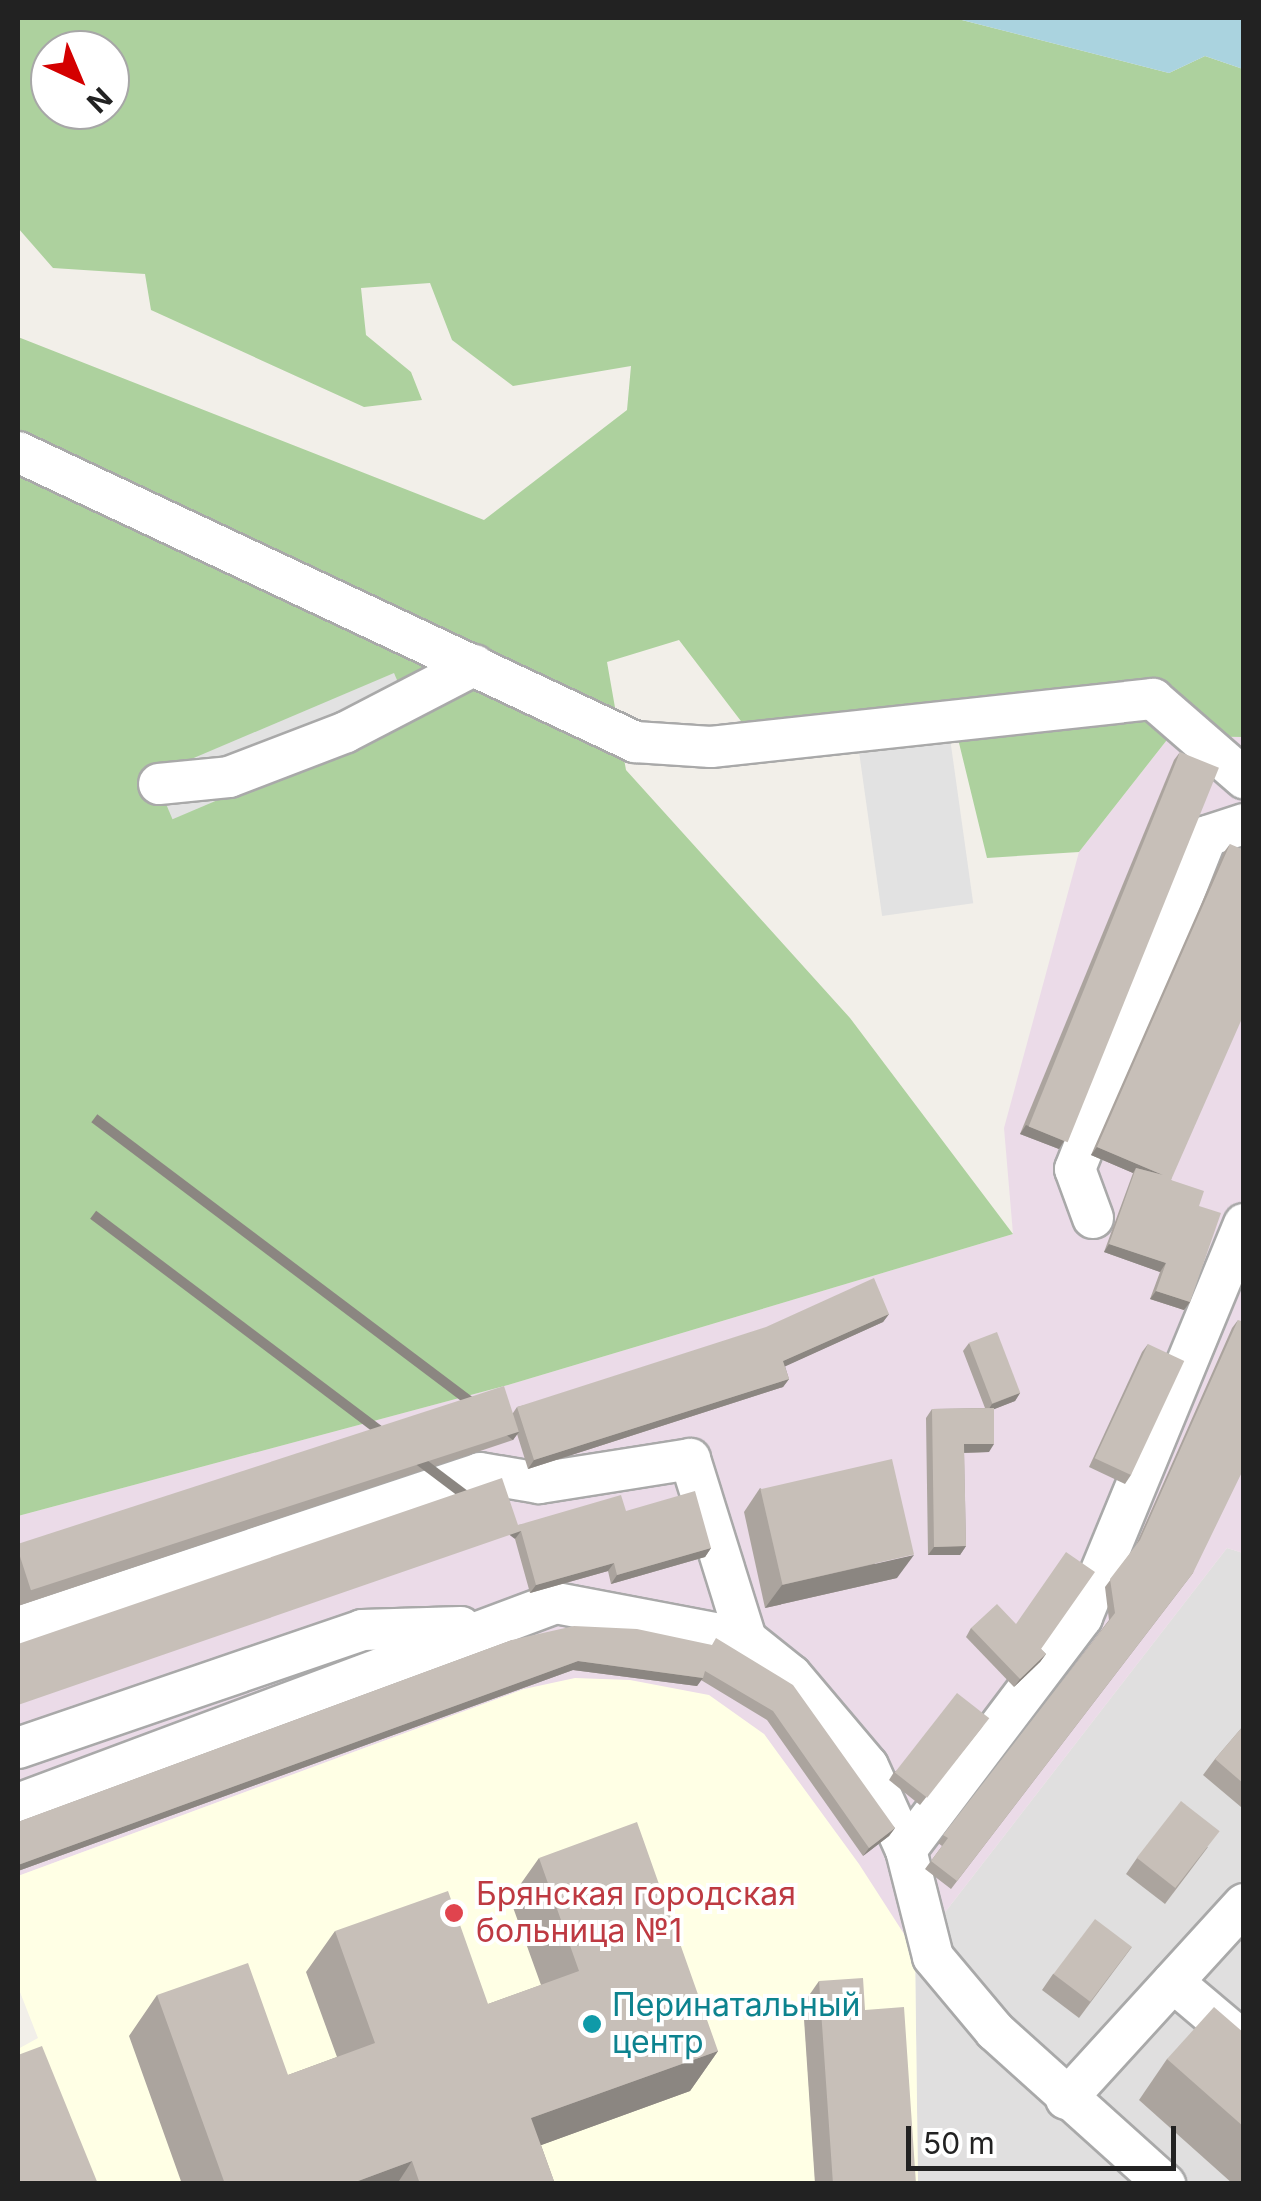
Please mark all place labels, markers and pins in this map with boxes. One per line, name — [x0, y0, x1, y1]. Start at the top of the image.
place label: Брянская городская больница №1 — [476, 1876, 796, 1951]
marker: Брянская городская больница №1 — [441, 1900, 467, 1926]
place label: Перинатальный центр — [612, 1987, 860, 2062]
marker: Перинатальный центр — [581, 2013, 603, 2035]

